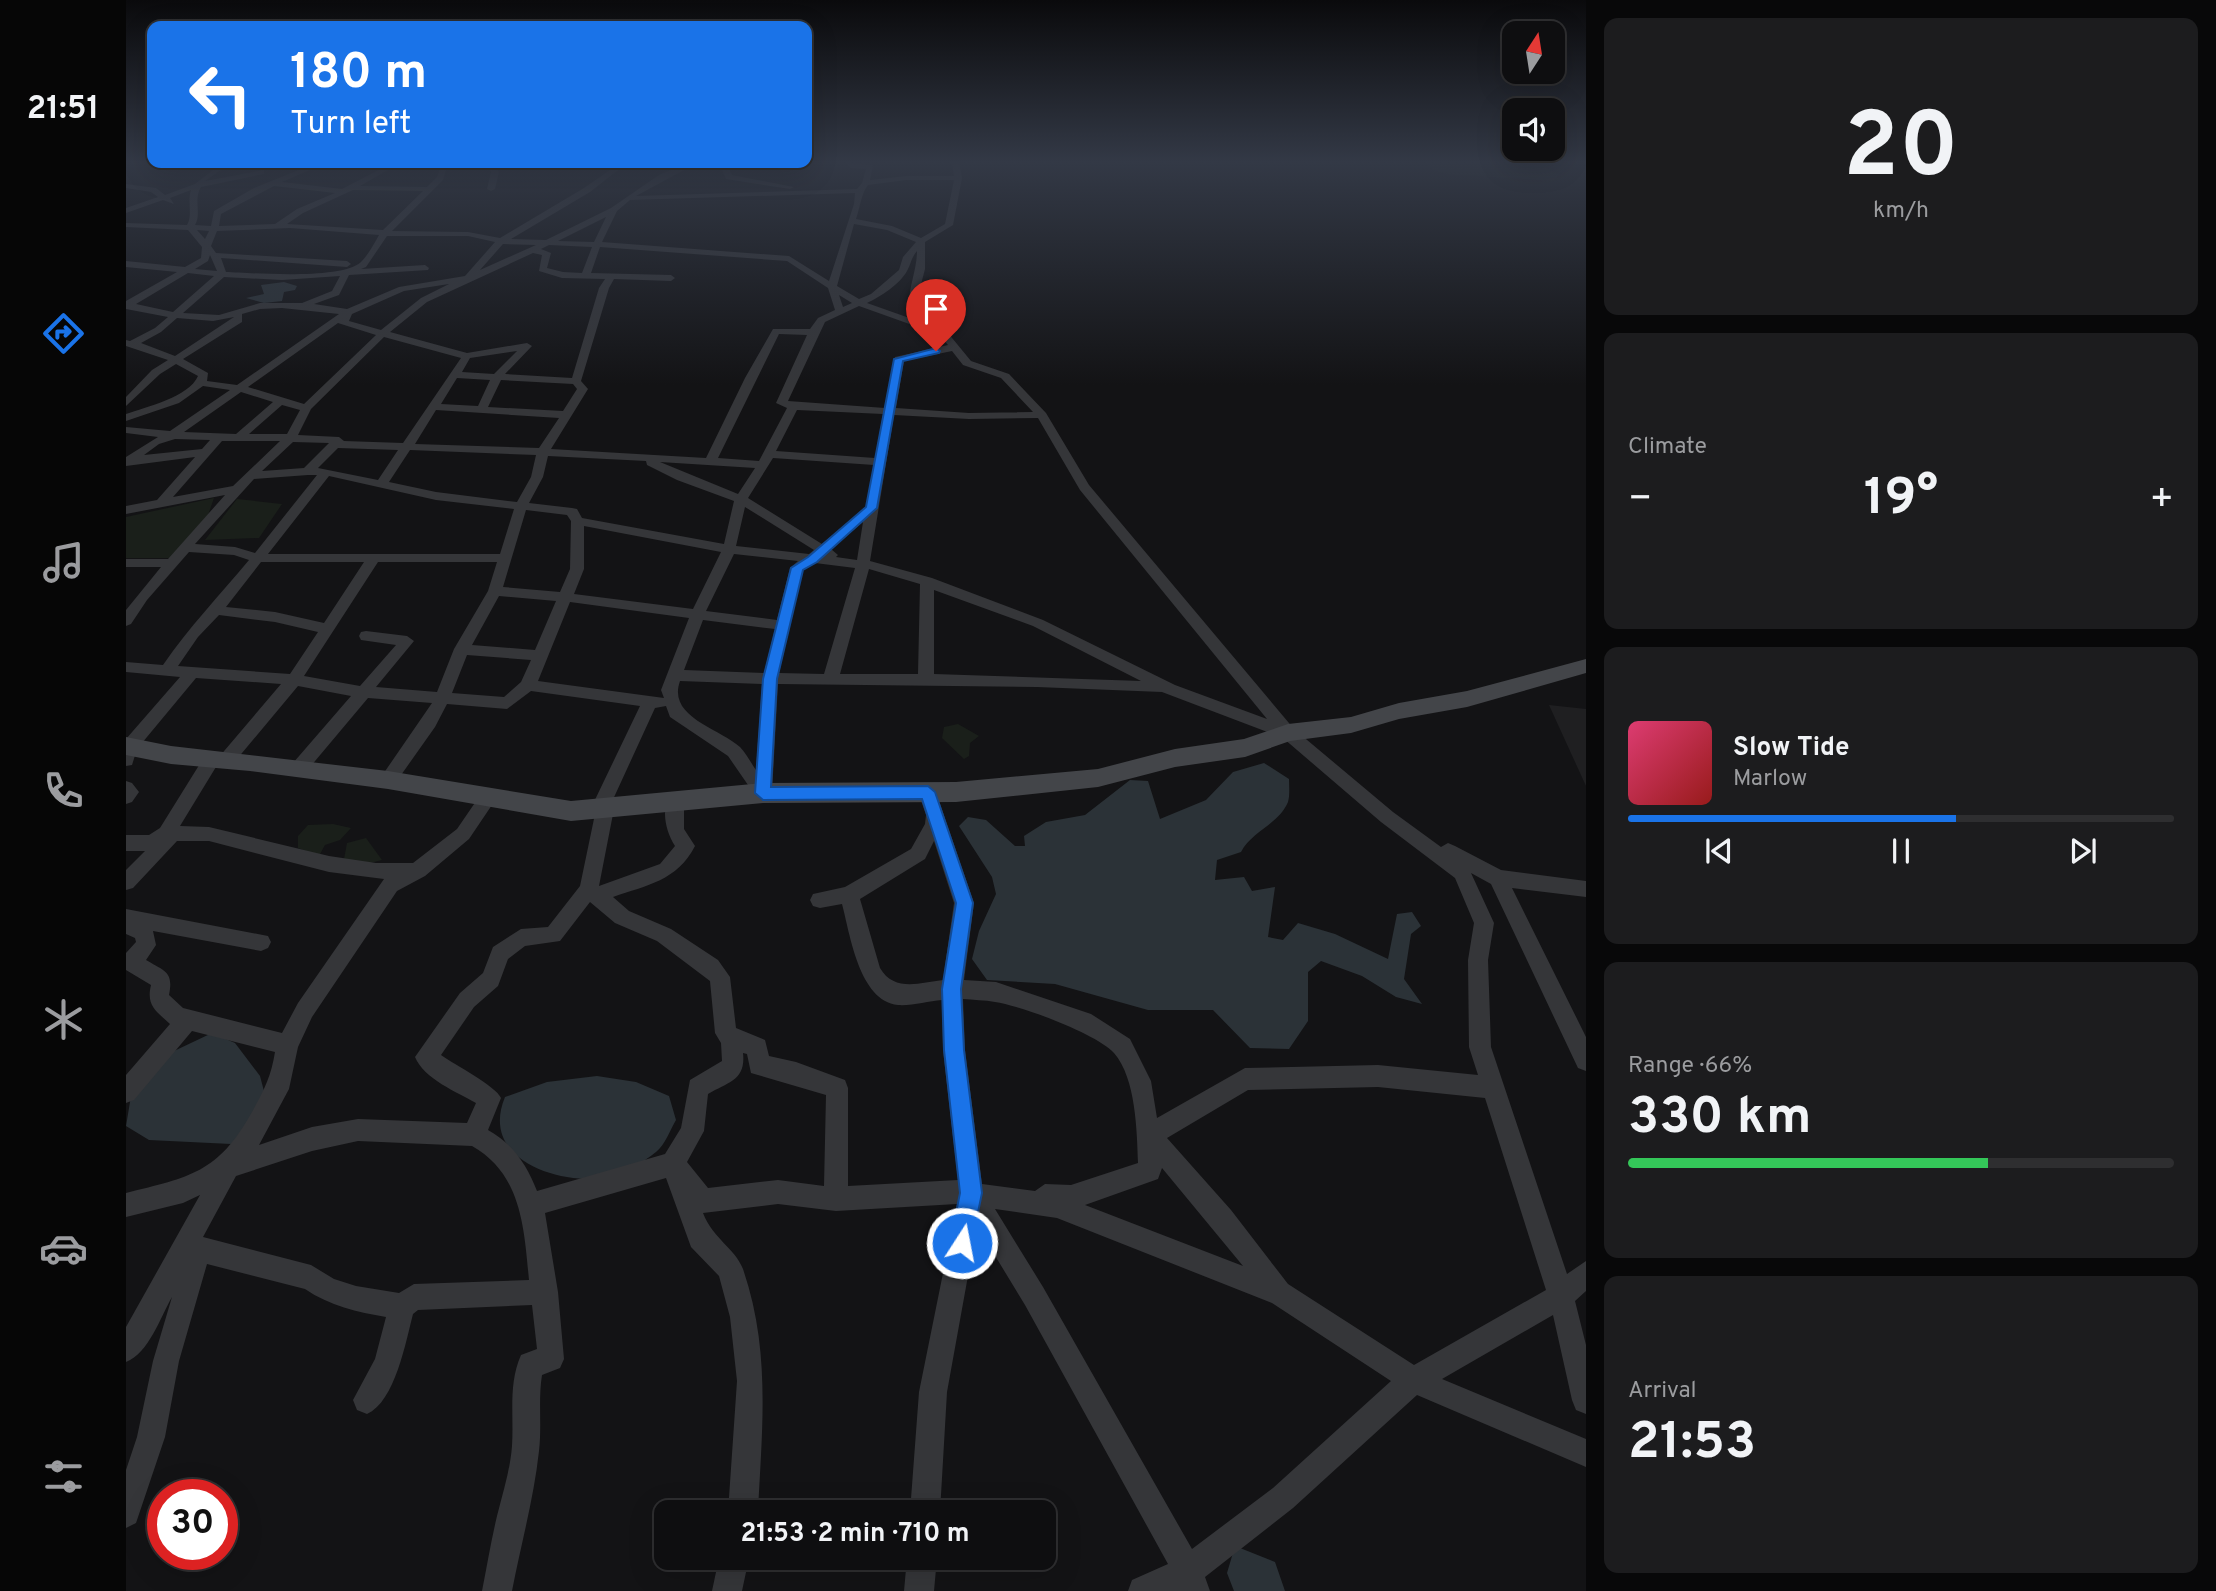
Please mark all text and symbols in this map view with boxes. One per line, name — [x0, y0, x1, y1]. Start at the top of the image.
north arrow — [1502, 21, 1564, 84]
map controls — [1502, 21, 1565, 161]
text: 180 m — [290, 44, 427, 106]
icon: left — [175, 49, 266, 140]
text: 21:51 — [27, 90, 99, 130]
text: 20 — [1843, 94, 1959, 209]
button: sound — [1502, 98, 1565, 161]
text: Turn left — [290, 105, 411, 145]
text: km/h — [1873, 197, 1929, 226]
pin — [906, 279, 966, 351]
icon: arrive — [917, 290, 955, 328]
icon: directions — [39, 309, 88, 358]
text: Climate — [1628, 433, 1707, 462]
text: 19° — [1864, 467, 1938, 533]
text: − — [1628, 476, 1653, 525]
text: + — [2149, 476, 2174, 525]
icon: music — [39, 538, 88, 587]
text: Slow Tide — [1733, 732, 1850, 765]
text: Marlow — [1733, 765, 1807, 794]
icon: phone — [39, 766, 88, 815]
icon: previous — [1700, 832, 1738, 870]
icon: pause — [1882, 832, 1920, 870]
icon: next — [2064, 832, 2102, 870]
icon: climate — [39, 995, 88, 1044]
text: Range · 66% — [1628, 1052, 1752, 1081]
text: 330 km — [1628, 1086, 1811, 1152]
position arrow — [925, 1206, 999, 1280]
icon: car — [39, 1224, 88, 1273]
text: Arrival — [1628, 1377, 1697, 1406]
text: 21:53 — [1628, 1411, 1756, 1477]
icon: filters — [39, 1452, 88, 1501]
speed limit sign: 30 — [147, 1479, 238, 1570]
text: 21:53 · 2 min · 710 m — [740, 1518, 970, 1551]

